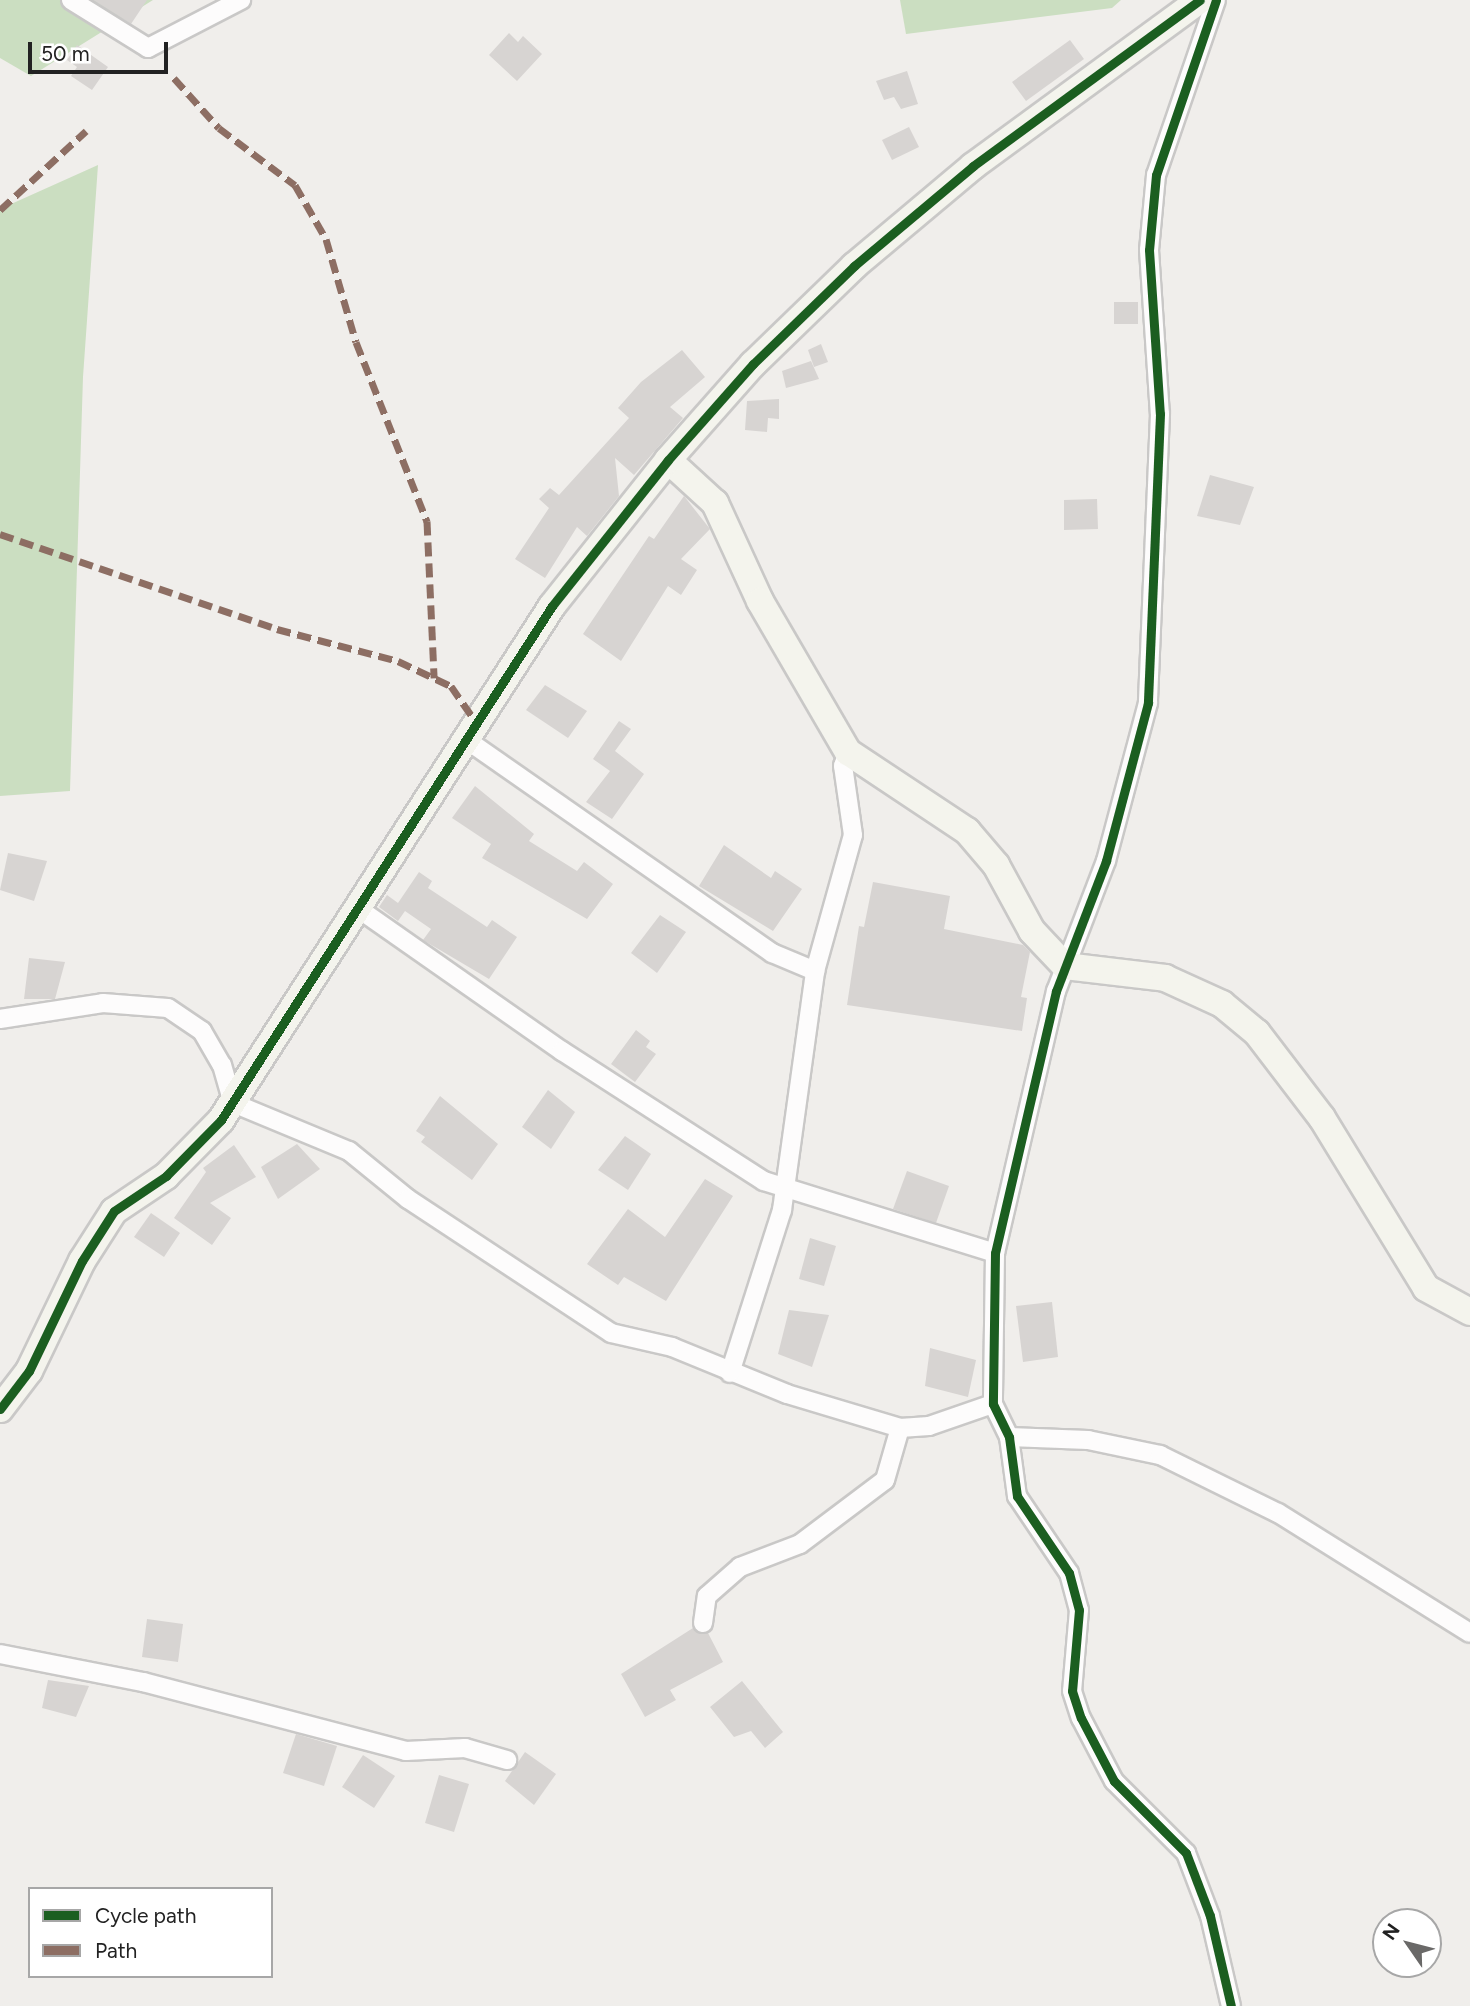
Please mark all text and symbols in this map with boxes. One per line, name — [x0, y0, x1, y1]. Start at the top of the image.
scale bar — [32, 28, 172, 72]
text: 50 m — [41, 41, 90, 66]
legend — [28, 1887, 273, 1978]
text: Cycle path — [95, 1903, 196, 1928]
north arrow — [1372, 1908, 1442, 1978]
text: N — [1377, 1919, 1405, 1944]
text: Path — [95, 1938, 137, 1963]

